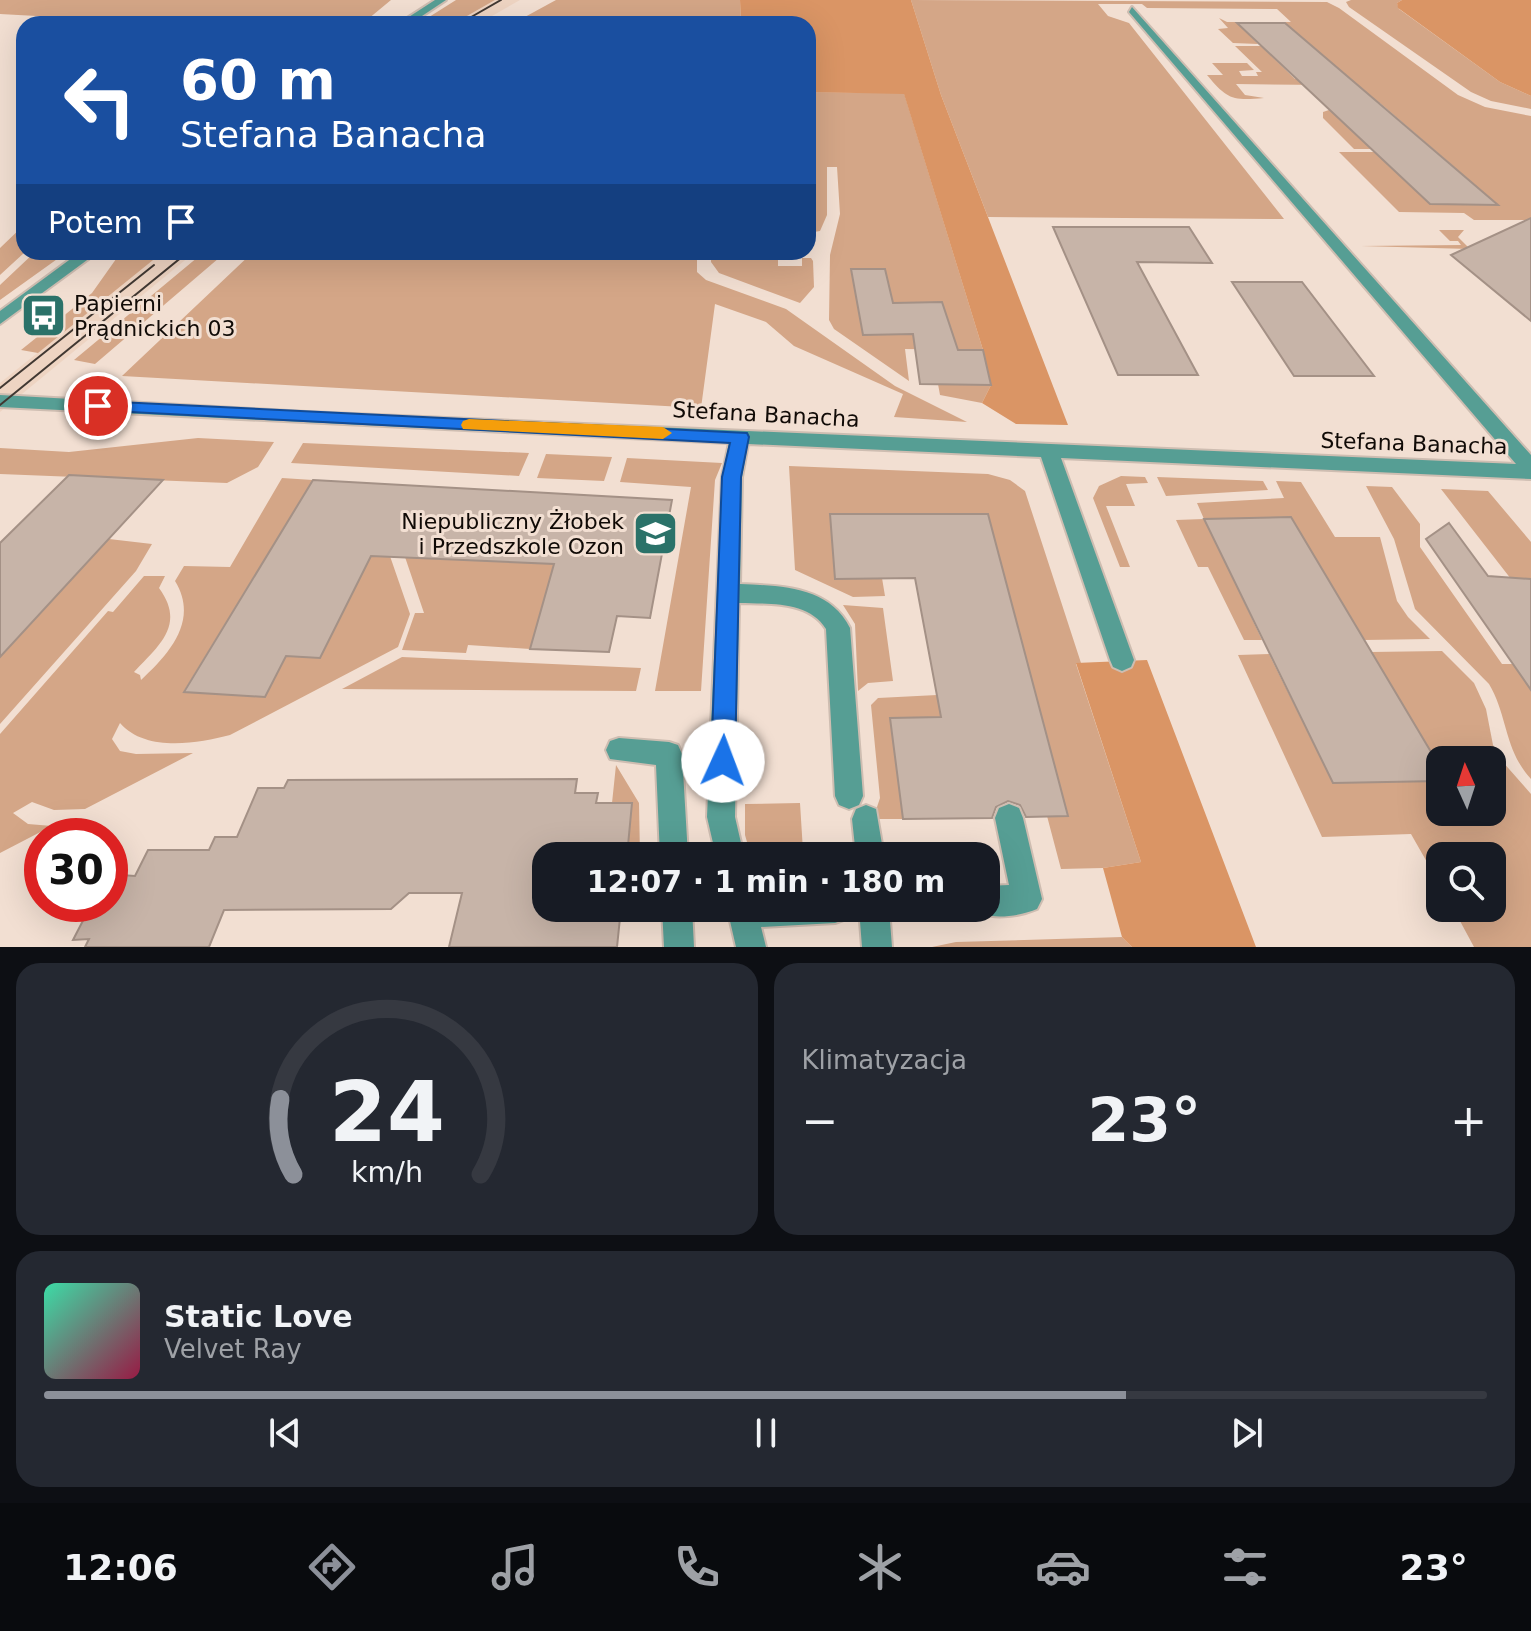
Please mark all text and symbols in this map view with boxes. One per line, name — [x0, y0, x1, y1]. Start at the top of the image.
text: 60 m — [180, 47, 336, 112]
icon: left — [48, 48, 152, 152]
text: Stefana Banacha — [180, 114, 486, 155]
icon: arrive — [159, 200, 203, 244]
text: Potem — [48, 205, 143, 240]
place label: Papierni Prądnickich 03 — [74, 291, 235, 341]
bus stop icon: Papierni Prądnickich 03 — [19, 292, 67, 340]
pin — [64, 372, 132, 440]
icon: arrive — [76, 384, 120, 428]
street label: Stefana Banacha — [672, 397, 860, 432]
street label: Stefana Banacha — [1320, 428, 1508, 459]
place label: Niepubliczny Żłobek i Przedszkole Ozon — [401, 509, 624, 559]
school or university icon: Niepubliczny Żłobek i Przedszkole Ozon — [631, 510, 679, 558]
position arrow — [681, 719, 765, 803]
north arrow — [1426, 746, 1506, 826]
map controls — [1426, 746, 1506, 922]
speed limit sign: 30 — [24, 818, 128, 922]
button: search — [1426, 842, 1506, 922]
text: 12:07 · 1 min · 180 m — [587, 864, 945, 899]
text: Klimatyzacja — [802, 1045, 967, 1075]
text: 24 — [329, 1064, 445, 1161]
text: 23° — [1088, 1085, 1201, 1155]
text: − — [802, 1095, 838, 1146]
text: + — [1450, 1095, 1487, 1146]
text: km/h — [351, 1155, 423, 1189]
text: Static Love — [164, 1299, 353, 1334]
text: Velvet Ray — [164, 1334, 302, 1364]
icon: previous — [263, 1411, 307, 1455]
icon: pause — [744, 1411, 788, 1455]
icon: next — [1225, 1411, 1269, 1455]
icon: directions — [304, 1539, 360, 1595]
icon: music — [487, 1539, 543, 1595]
icon: phone — [669, 1539, 725, 1595]
icon: climate — [852, 1539, 908, 1595]
icon: car — [1035, 1539, 1091, 1595]
icon: filters — [1217, 1539, 1273, 1595]
text: 12:06 — [63, 1547, 178, 1588]
text: 23° — [1400, 1547, 1468, 1588]

